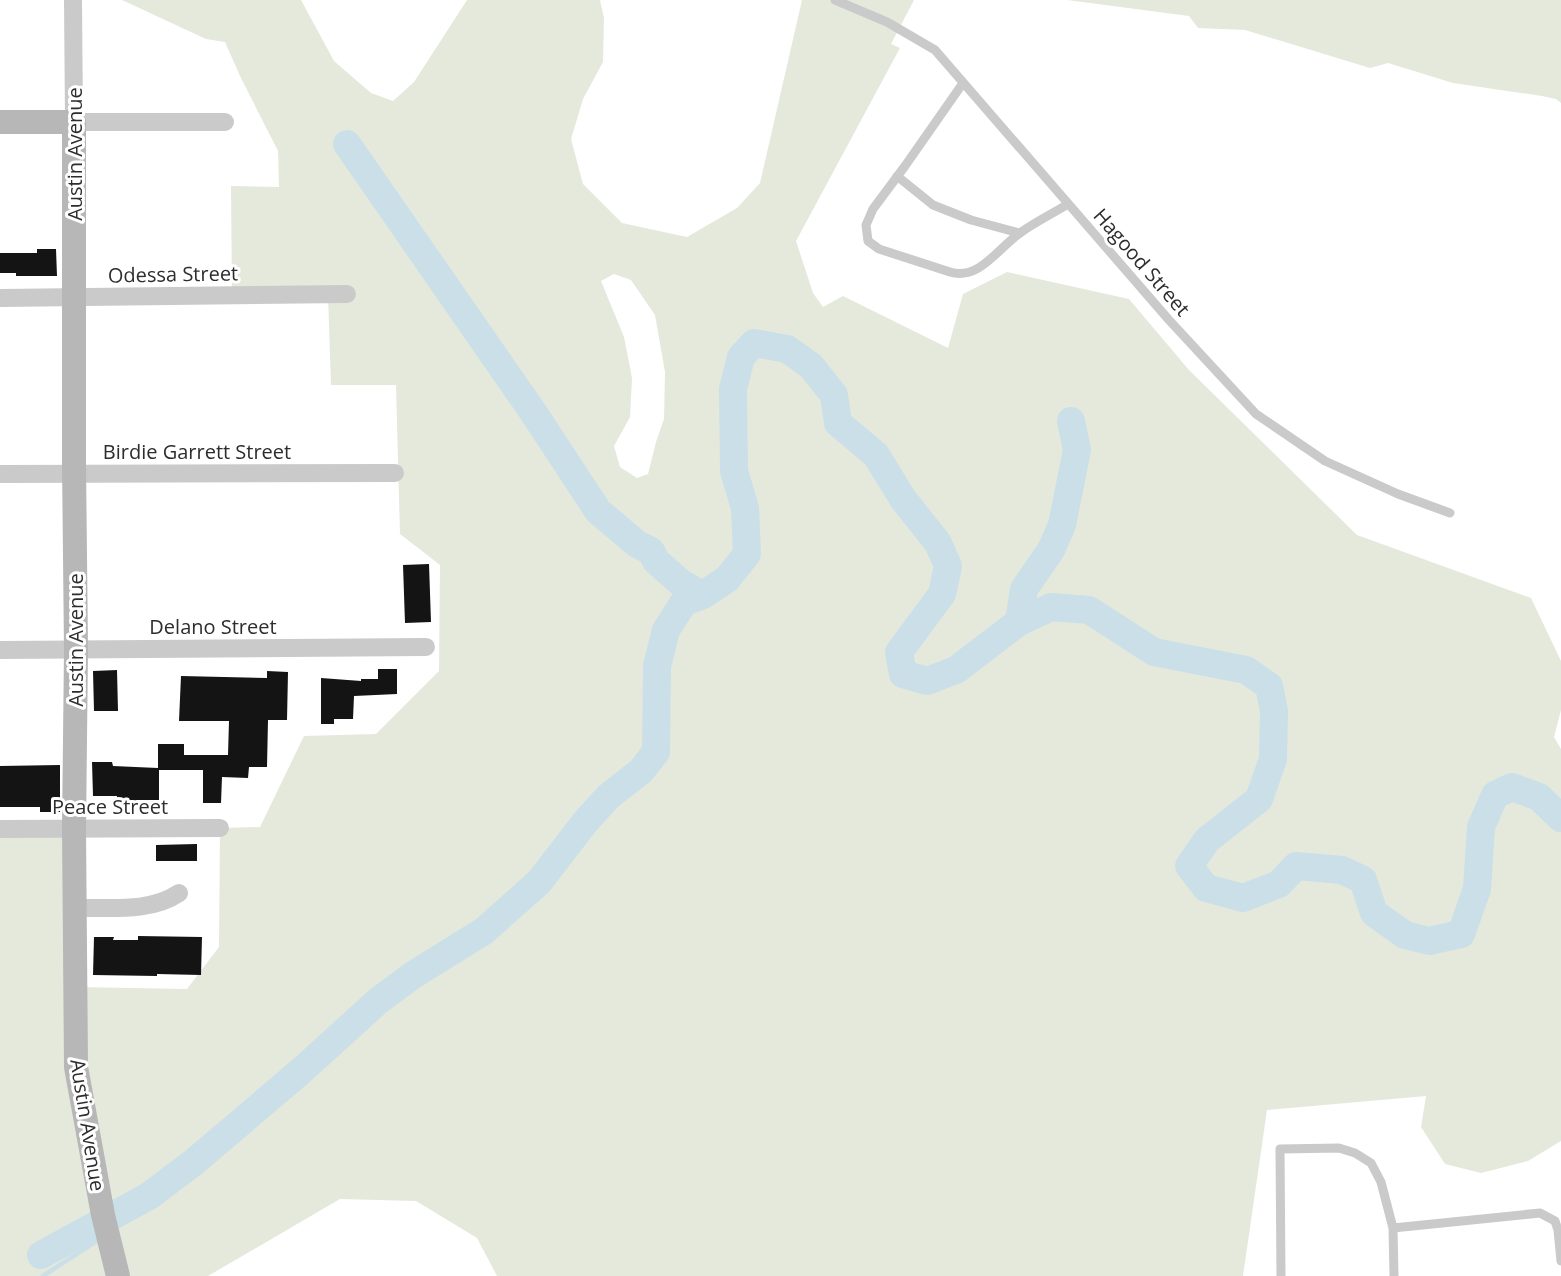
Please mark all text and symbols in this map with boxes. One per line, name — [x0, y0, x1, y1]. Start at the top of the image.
street label: Austin Avenue — [61, 87, 88, 221]
street label: Hagood Street — [1088, 203, 1196, 321]
street label: Odessa Street — [108, 259, 238, 289]
street label: Birdie Garrett Street — [103, 438, 291, 465]
street label: Austin Avenue — [62, 573, 89, 707]
street label: Delano Street — [149, 613, 277, 640]
street label: Peace Street — [52, 793, 168, 820]
street label: Austin Avenue — [64, 1057, 112, 1193]

